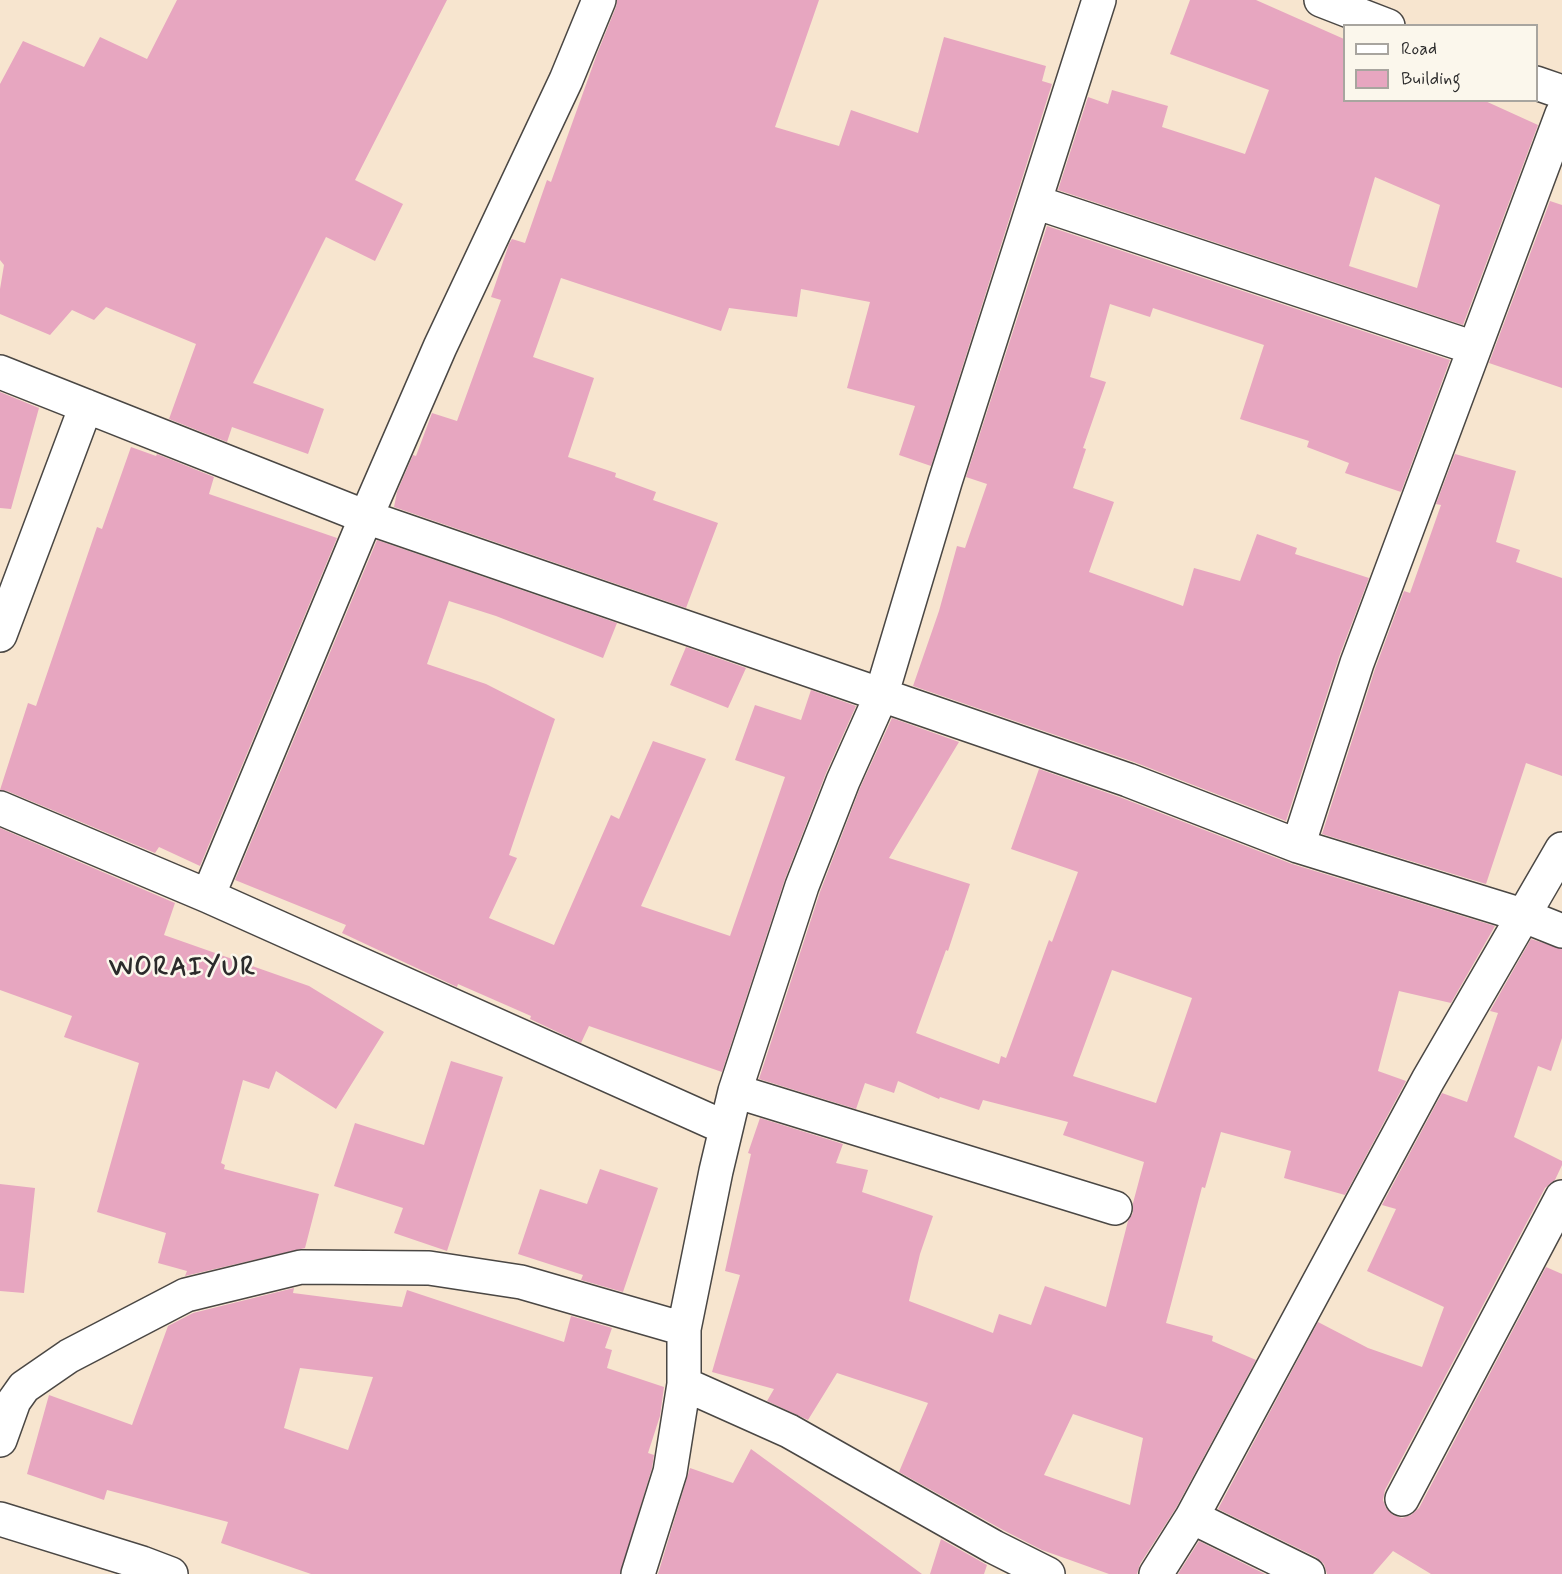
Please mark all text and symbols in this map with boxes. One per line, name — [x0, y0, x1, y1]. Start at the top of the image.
legend — [1343, 24, 1538, 102]
text: Road — [1401, 37, 1437, 61]
text: Building — [1401, 67, 1461, 91]
district label: WORAIYUR — [114, 954, 252, 986]

